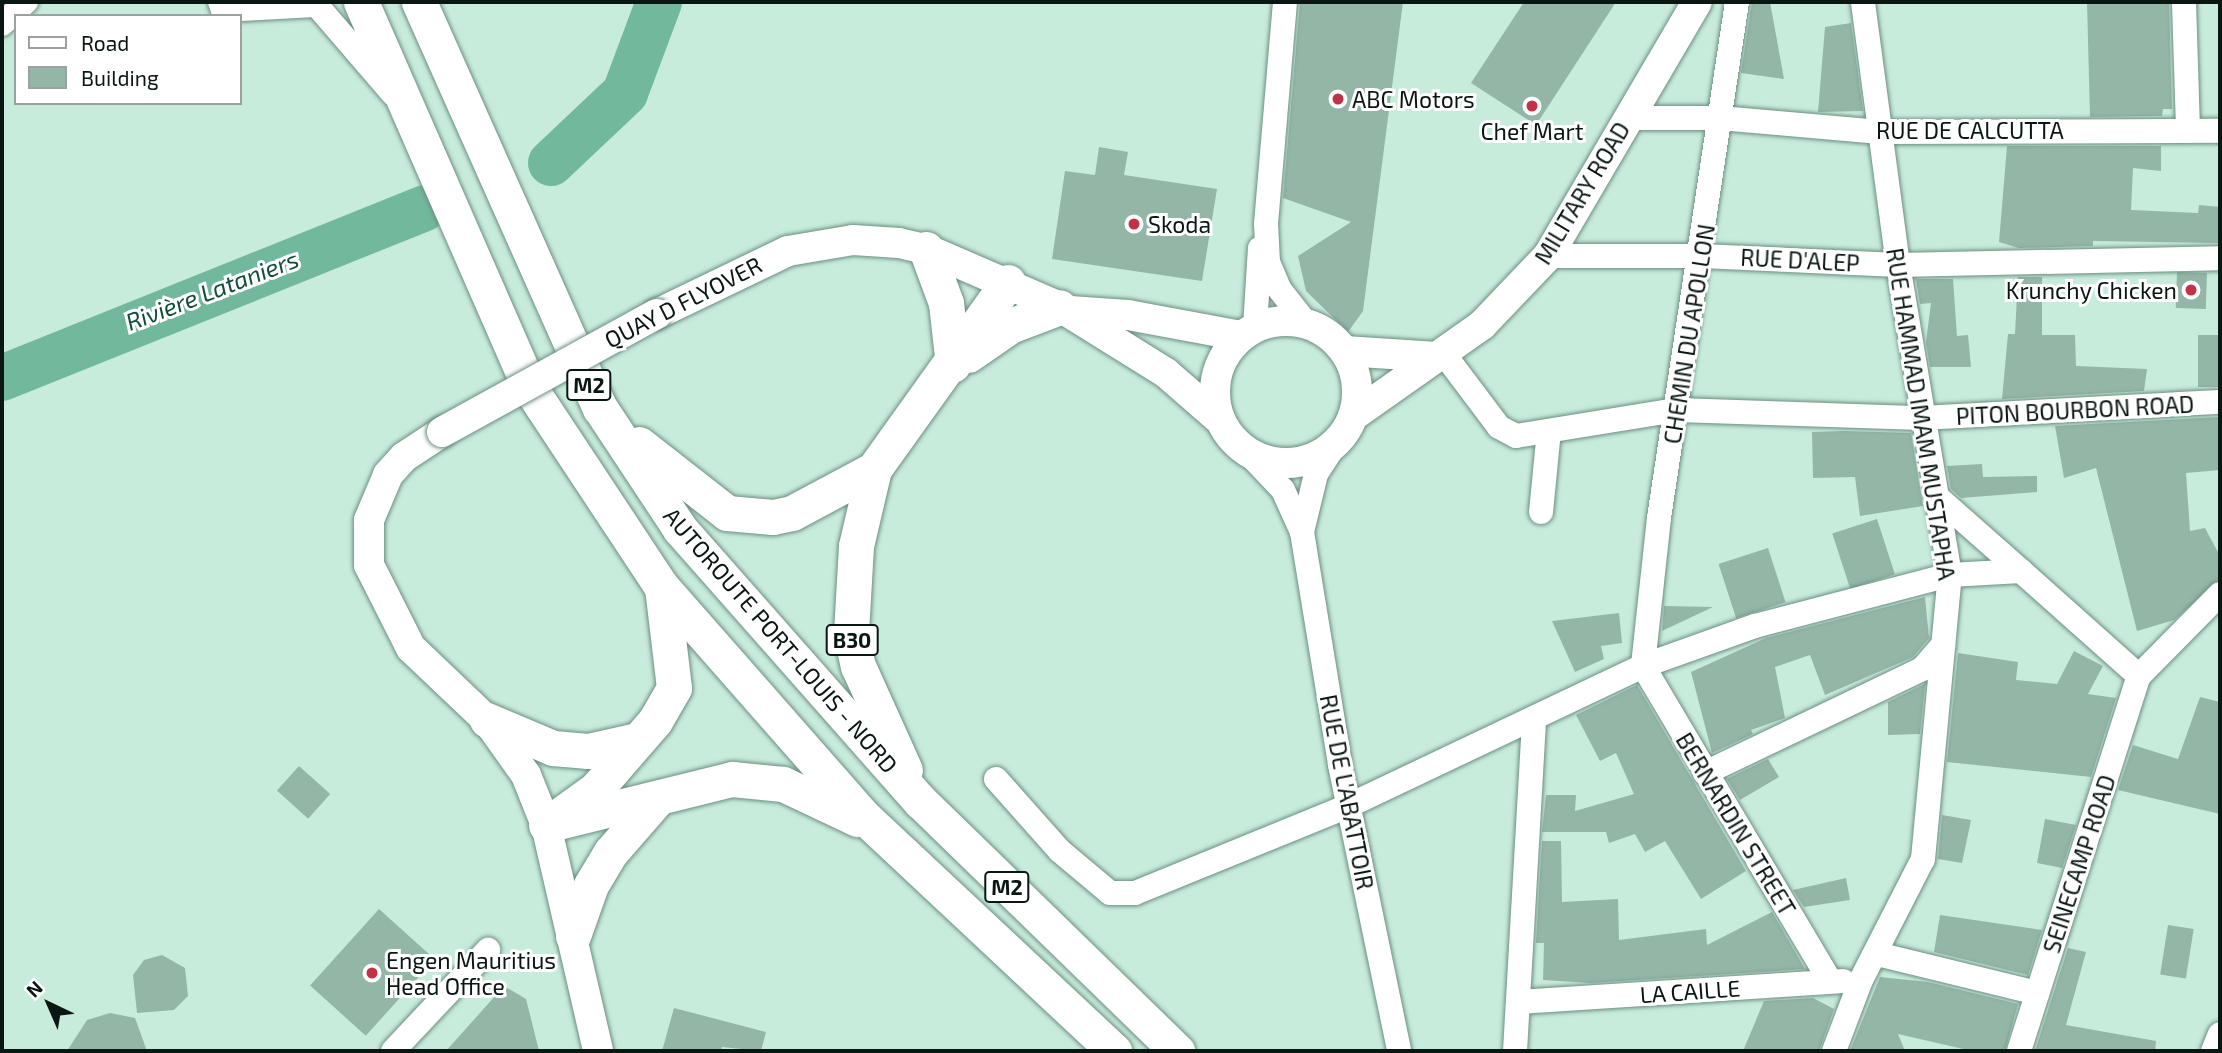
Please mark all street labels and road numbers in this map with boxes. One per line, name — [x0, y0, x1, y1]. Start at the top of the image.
street label: RUE DE CALCUTTA — [1876, 116, 2064, 144]
street label: MILITARY ROAD — [1529, 117, 1635, 269]
street label: CHEMIN DU APOLLON — [1658, 222, 1720, 446]
street label: RUE D'ALEP — [1740, 243, 1860, 277]
street label: RUE HAMMAD IMAM MUSTAPHA — [1881, 246, 1961, 582]
street label: QUAY D FLYOVER — [599, 250, 767, 354]
road number: M2 — [566, 368, 612, 402]
street label: PITON BOURBON ROAD — [1955, 390, 2195, 430]
street label: AUTOROUTE PORT-LOUIS - NORD — [658, 502, 904, 778]
road number: B30 — [824, 622, 880, 658]
street label: RUE DE L'ABATTOIR — [1315, 692, 1379, 892]
street label: BERNARDIN STREET — [1671, 728, 1801, 920]
street label: SEINECAMP ROAD — [2037, 771, 2121, 957]
road number: M2 — [984, 870, 1030, 904]
street label: LA CAILLE — [1639, 974, 1741, 1008]

